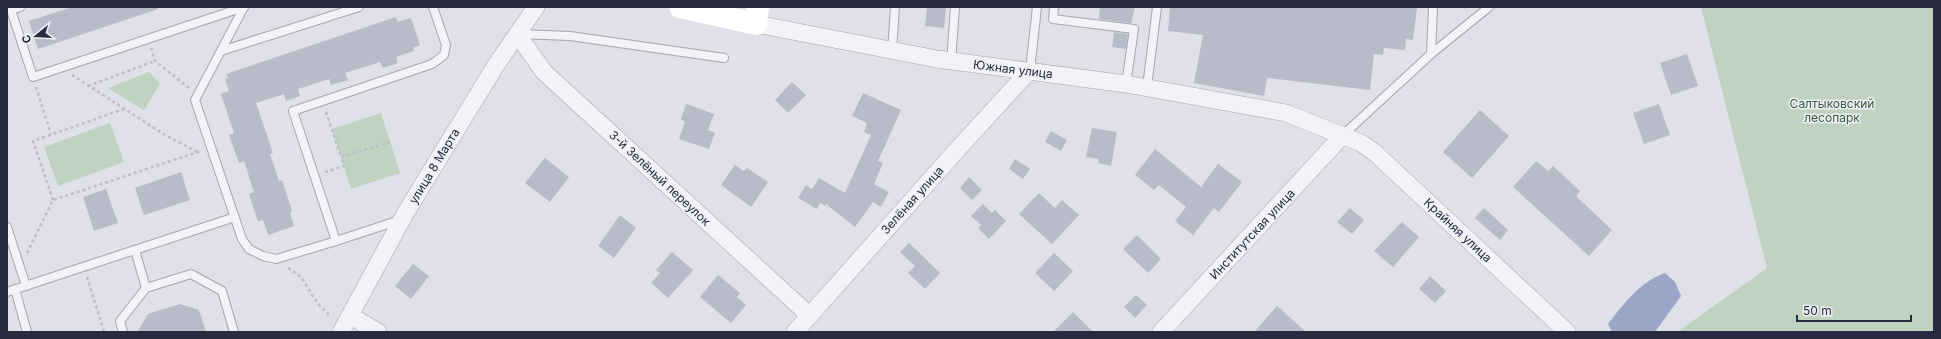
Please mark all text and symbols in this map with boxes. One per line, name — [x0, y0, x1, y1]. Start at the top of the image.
north arrow — [16, 16, 56, 56]
text: С — [19, 33, 34, 45]
street label: Южная улица — [972, 57, 1054, 81]
park label: Салтыковский лесопарк — [1790, 96, 1874, 125]
street label: улица 8 Марта — [406, 125, 462, 207]
street label: 3-й Зелёный переулок — [606, 127, 714, 229]
street label: Зелёная улица — [878, 163, 946, 237]
street label: Институтская улица — [1206, 186, 1298, 282]
street label: Крайняя улица — [1421, 195, 1495, 265]
scale bar — [1797, 297, 1911, 323]
text: 50 m — [1803, 303, 1832, 318]

